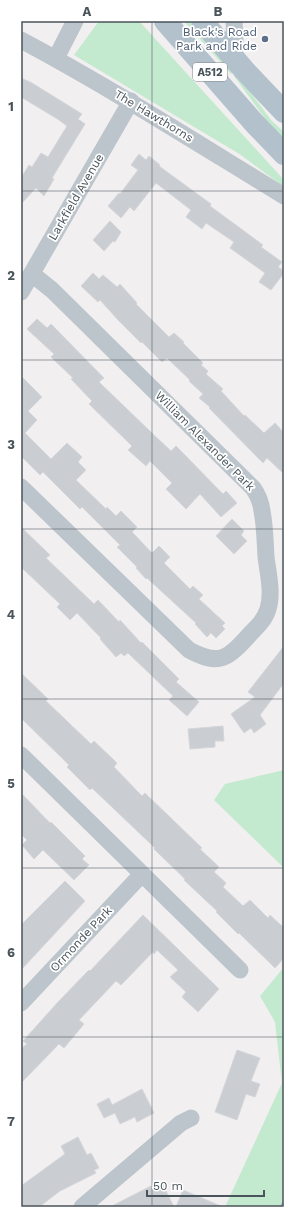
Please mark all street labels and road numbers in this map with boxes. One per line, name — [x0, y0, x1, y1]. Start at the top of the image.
road number: A512 — [193, 63, 227, 81]
street label: The Hawthorns — [112, 87, 196, 145]
street label: Larkfield Avenue — [45, 151, 107, 243]
street label: William Alexander Park — [152, 388, 258, 494]
street label: Ormonde Park — [47, 903, 115, 975]

